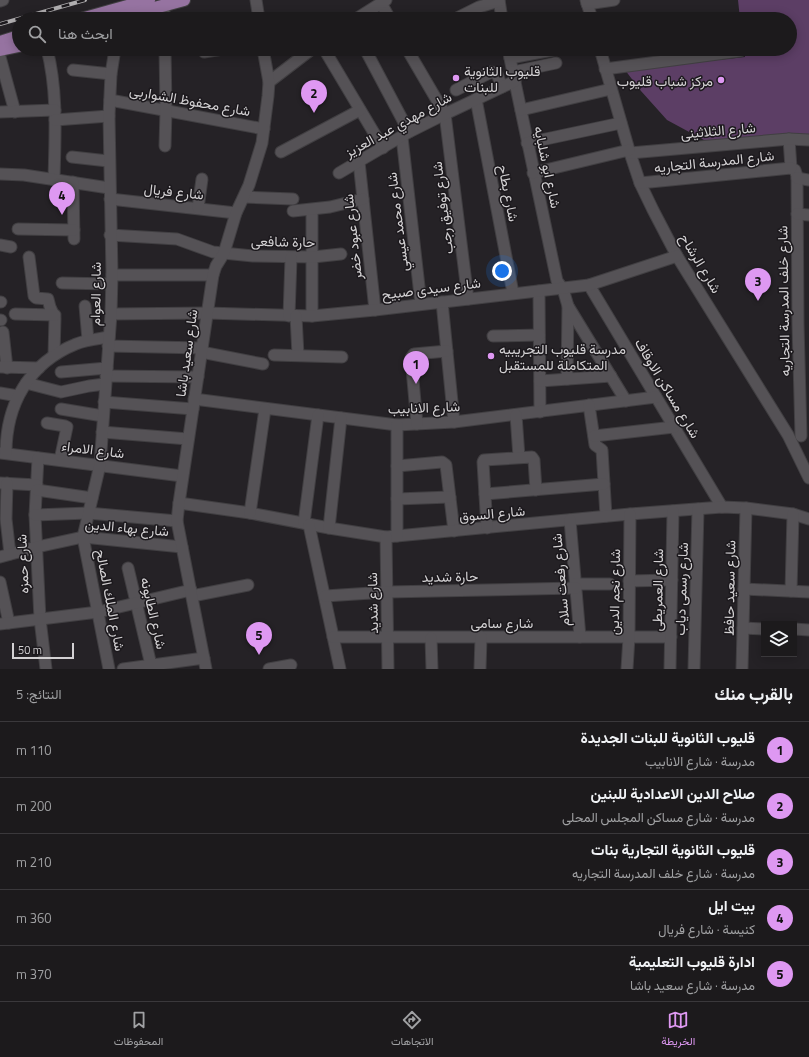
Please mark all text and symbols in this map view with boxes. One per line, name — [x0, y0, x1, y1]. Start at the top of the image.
search box — [12, 12, 797, 56]
text: ابحث هنا — [58, 22, 113, 45]
icon: search — [26, 23, 48, 45]
place label: قليوب الثانوية للبنات — [464, 60, 540, 97]
place label: مركز شباب قليوب — [617, 70, 713, 91]
marker: قليوب الثانوية للبنات — [451, 73, 461, 83]
marker: مركز شباب قليوب — [716, 75, 726, 85]
street label: شارع محفوظ الشواربى — [128, 79, 252, 122]
pin: 2 — [301, 80, 327, 113]
street label: شارع مهدي عبد العزيز — [340, 86, 456, 164]
street label: شارع الثلاثينى — [679, 116, 757, 145]
street label: شارع ابو شلبايه — [528, 124, 567, 210]
street label: شارع المدرسة التجاريه — [653, 144, 775, 179]
street label: شارع توفيق رجب — [426, 160, 459, 256]
street label: شارع بطاح — [492, 163, 525, 224]
street label: شارع محمد عيسي — [380, 171, 416, 273]
street label: شارع فريال — [143, 177, 205, 206]
pin: 4 — [49, 182, 75, 215]
street label: شارع عبود خضر — [337, 193, 368, 282]
street label: شارع خلف المدرسة التجاريه — [771, 225, 796, 377]
street label: شارع الرشاح — [674, 229, 727, 298]
street label: حارة شافعى — [251, 230, 315, 252]
your location — [492, 261, 512, 281]
street label: شارع العوام — [84, 262, 107, 326]
pin: 3 — [745, 268, 771, 301]
street label: شارع سيدى صبيح — [380, 271, 482, 305]
street label: شارع سعيد باشا — [169, 308, 204, 398]
street label: شارع مساكن الاوقاف — [629, 334, 706, 442]
place label: مدرسة قليوب التجريبيه المتكاملة للمستقبل — [499, 338, 626, 375]
pin: 1 — [403, 351, 429, 384]
marker: مدرسة قليوب التجريبيه المتكاملة للمستقبل — [486, 351, 496, 361]
street label: شارع الانابيب — [387, 395, 461, 420]
street label: شارع الامراء — [60, 435, 126, 464]
street label: شارع السوق — [458, 500, 526, 527]
street label: شارع بهاء الدين — [84, 513, 170, 542]
street label: شارع رفعت سلام — [545, 532, 576, 627]
street label: شارع حمزه — [10, 534, 35, 594]
street label: شارع سعيد حافظ — [718, 540, 741, 636]
street label: شارع رسمى دياب — [669, 542, 694, 636]
street label: شارع الملك الصالح — [90, 547, 131, 653]
street label: شارع العمريطى — [646, 548, 669, 632]
street label: شارع نجم الدين — [603, 549, 626, 635]
street label: حارة شديد — [422, 565, 478, 587]
street label: شارع شديد — [361, 572, 384, 634]
street label: شارع الطابونه — [135, 575, 172, 651]
street label: شارع سامى — [471, 612, 533, 634]
map controls — [761, 621, 797, 657]
button: layers — [761, 621, 797, 657]
pin: 5 — [246, 622, 272, 655]
scale bar — [12, 641, 74, 660]
text: 50 m — [18, 642, 42, 658]
text: بالقرب منك — [715, 681, 793, 707]
text: النتائج: 5 — [16, 684, 61, 704]
text: قليوب الثانوية للبنات الجديدة — [581, 726, 755, 749]
text: 110 m — [16, 740, 52, 760]
text: 1 — [776, 740, 784, 760]
text: مدرسة · شارع الانابيب — [645, 751, 755, 771]
text: صلاح الدين الاعدادية للبنين — [591, 782, 755, 805]
text: 200 m — [16, 796, 52, 816]
text: 2 — [776, 796, 784, 816]
text: مدرسة · شارع مساكن المجلس المحلى — [562, 807, 755, 827]
text: قليوب الثانوية التجارية بنات — [591, 838, 755, 861]
text: 210 m — [16, 852, 52, 872]
text: 3 — [776, 852, 784, 872]
text: مدرسة · شارع خلف المدرسة التجاريه — [572, 863, 755, 883]
text: بيت ايل — [708, 894, 755, 917]
text: 360 m — [16, 908, 52, 928]
text: 4 — [776, 908, 784, 928]
text: كنيسة · شارع فريال — [658, 919, 755, 939]
text: ادارة قليوب التعليمية — [629, 950, 755, 973]
text: 370 m — [16, 964, 52, 984]
text: 5 — [776, 964, 784, 984]
text: مدرسة · شارع سعيد باشا — [630, 975, 755, 995]
tab: المحفوظات — [114, 1009, 163, 1051]
tab: الاتجاهات — [391, 1009, 434, 1051]
tab: الخريطة — [661, 1009, 695, 1051]

